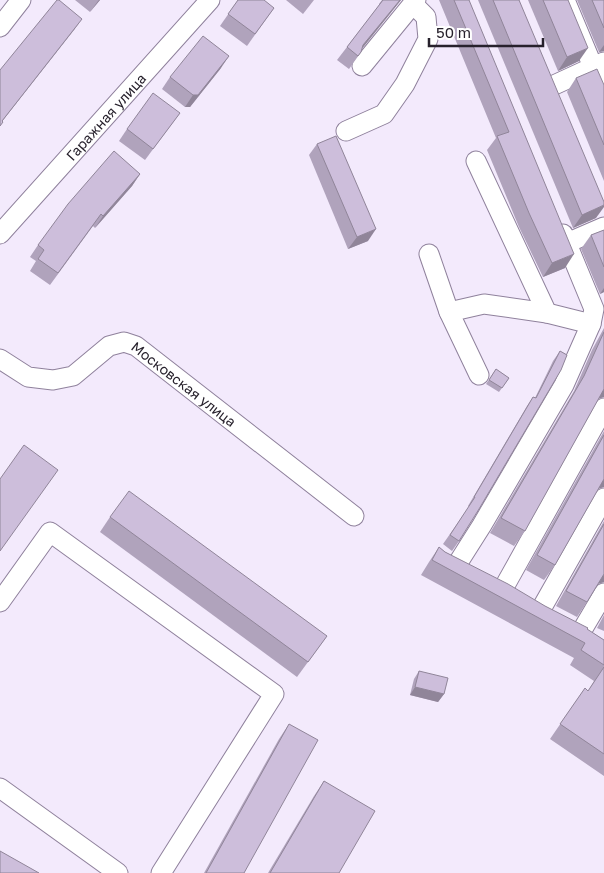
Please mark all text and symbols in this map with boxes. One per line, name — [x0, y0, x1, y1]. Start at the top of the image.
scale bar — [429, 15, 543, 47]
text: 50 m — [436, 23, 471, 41]
street label: Гаражная улица — [62, 69, 149, 163]
street label: Московская улица — [128, 337, 240, 430]

